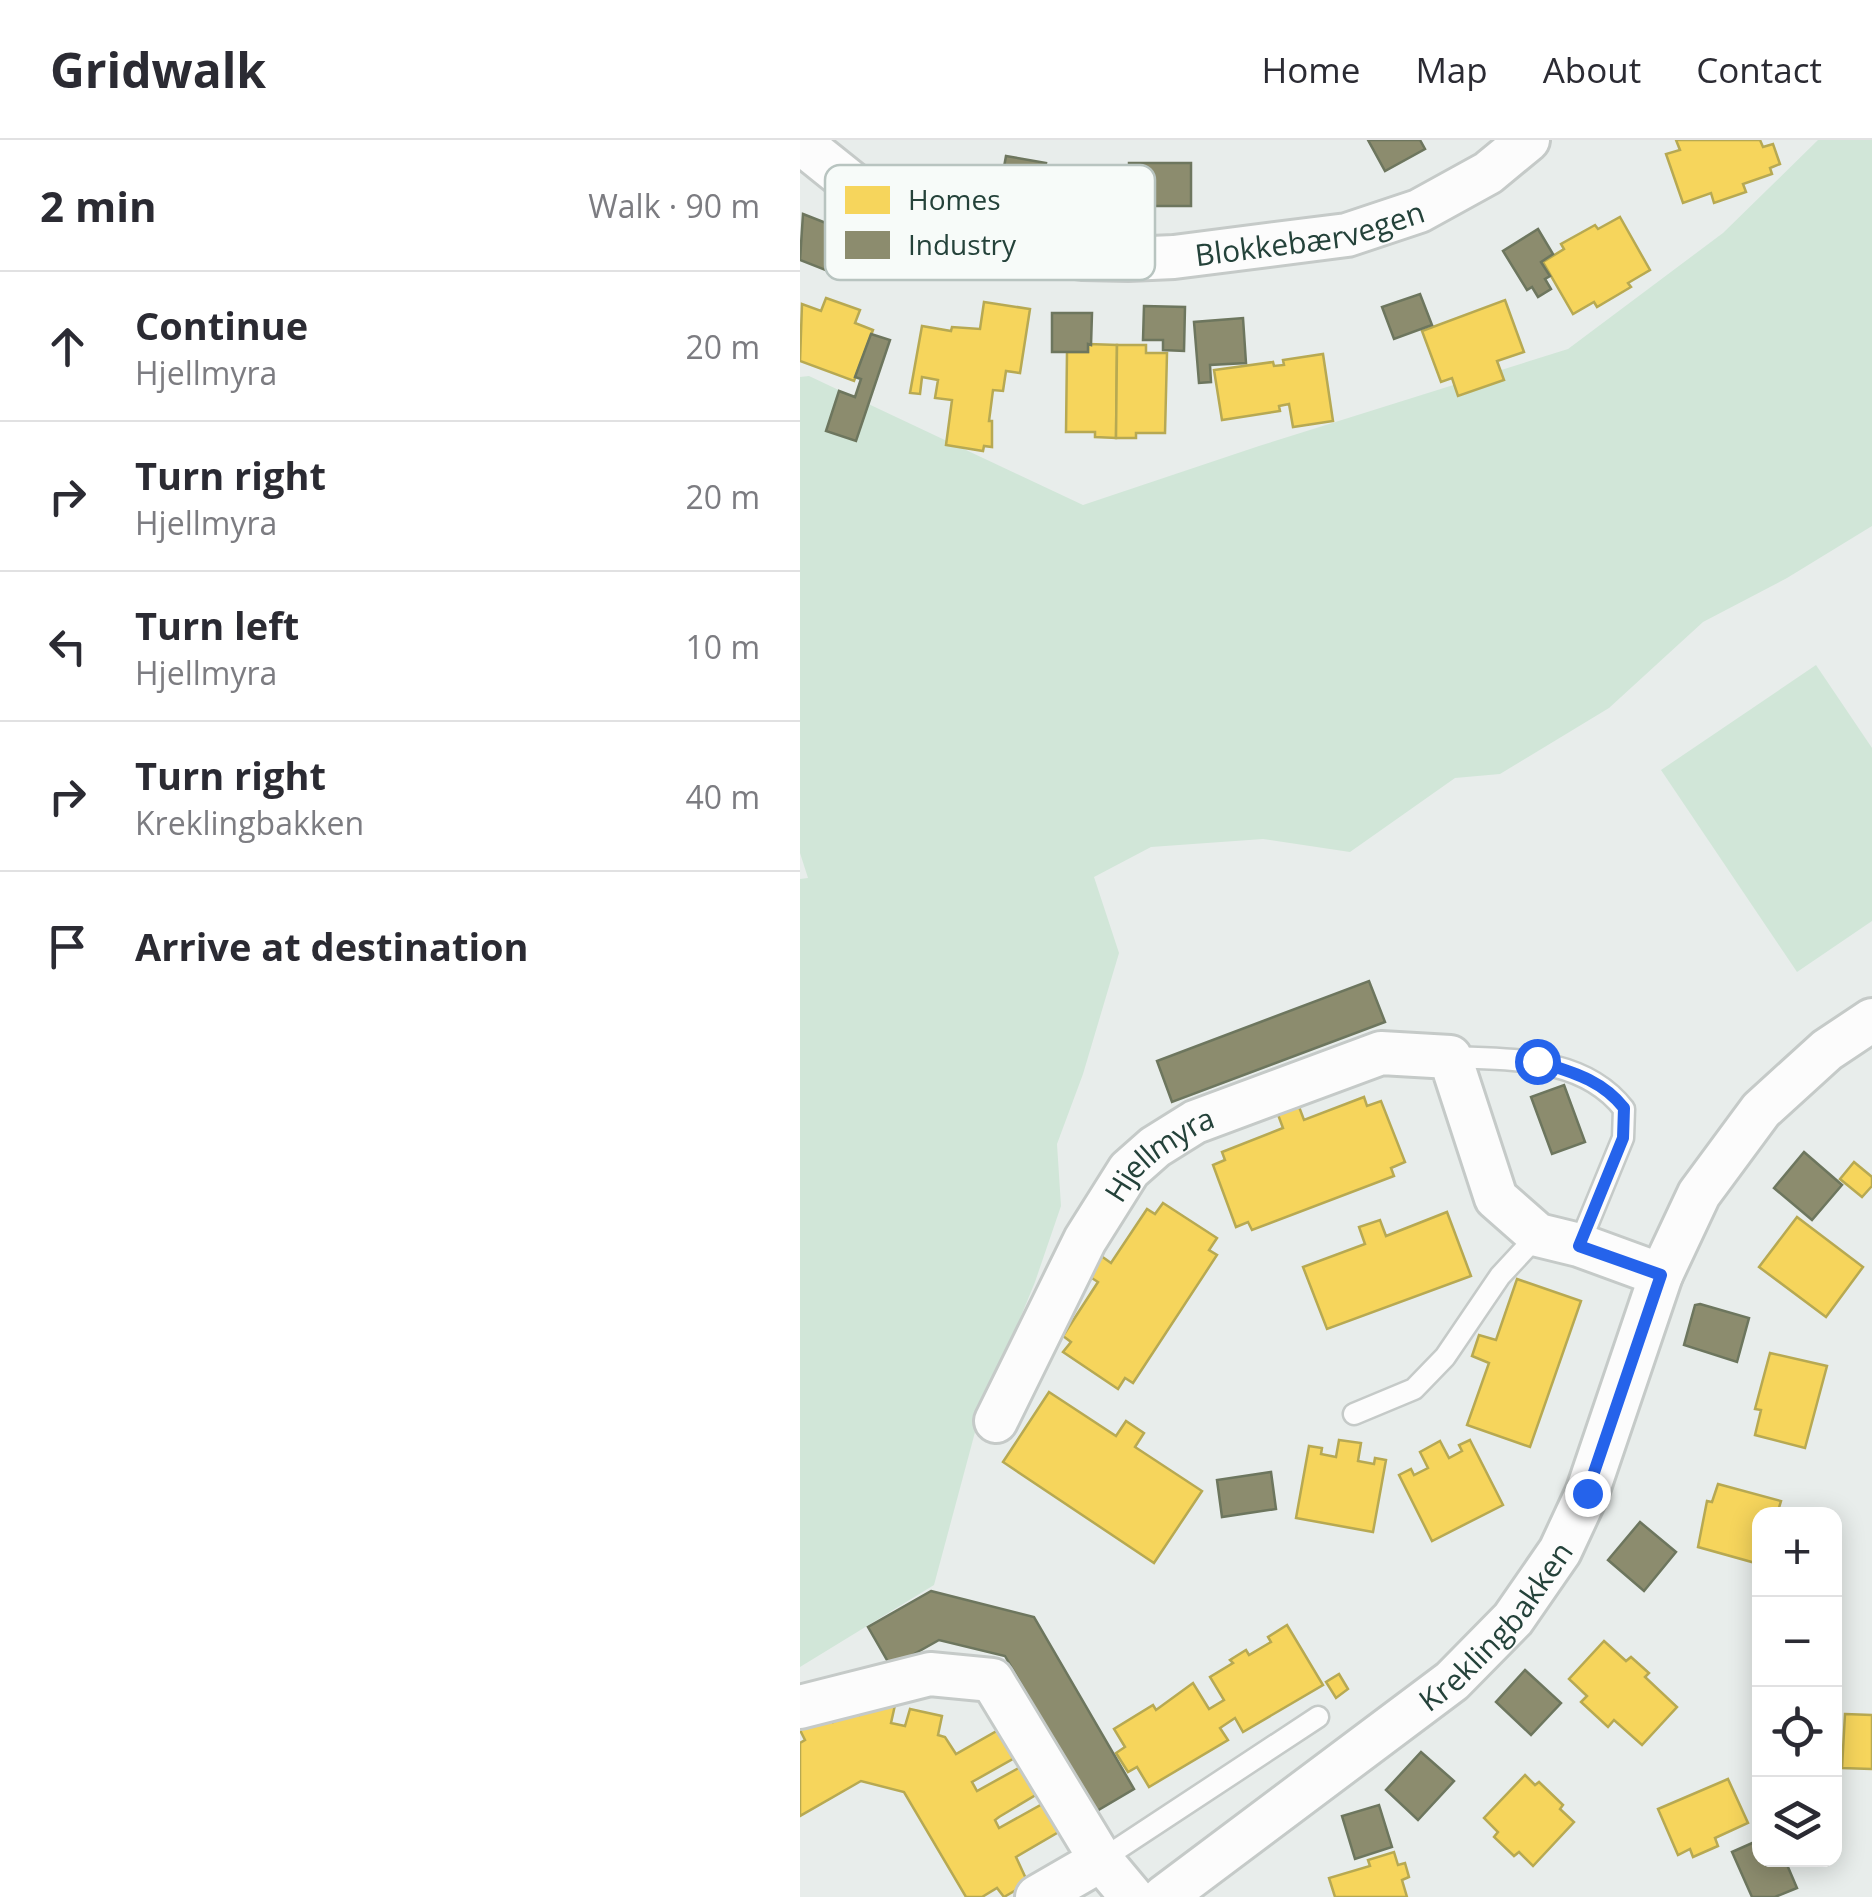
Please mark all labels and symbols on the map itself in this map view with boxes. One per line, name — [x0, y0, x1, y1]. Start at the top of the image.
legend — [825, 165, 1155, 280]
text: Homes — [908, 180, 1000, 218]
street label: Blokkebærvegen — [1192, 190, 1429, 275]
text: Industry — [908, 225, 1017, 263]
route start — [1515, 1039, 1561, 1085]
street label: Hjellmyra — [1094, 1096, 1219, 1209]
route end — [1565, 1471, 1611, 1517]
street label: Kreklingbakken — [1410, 1533, 1581, 1720]

